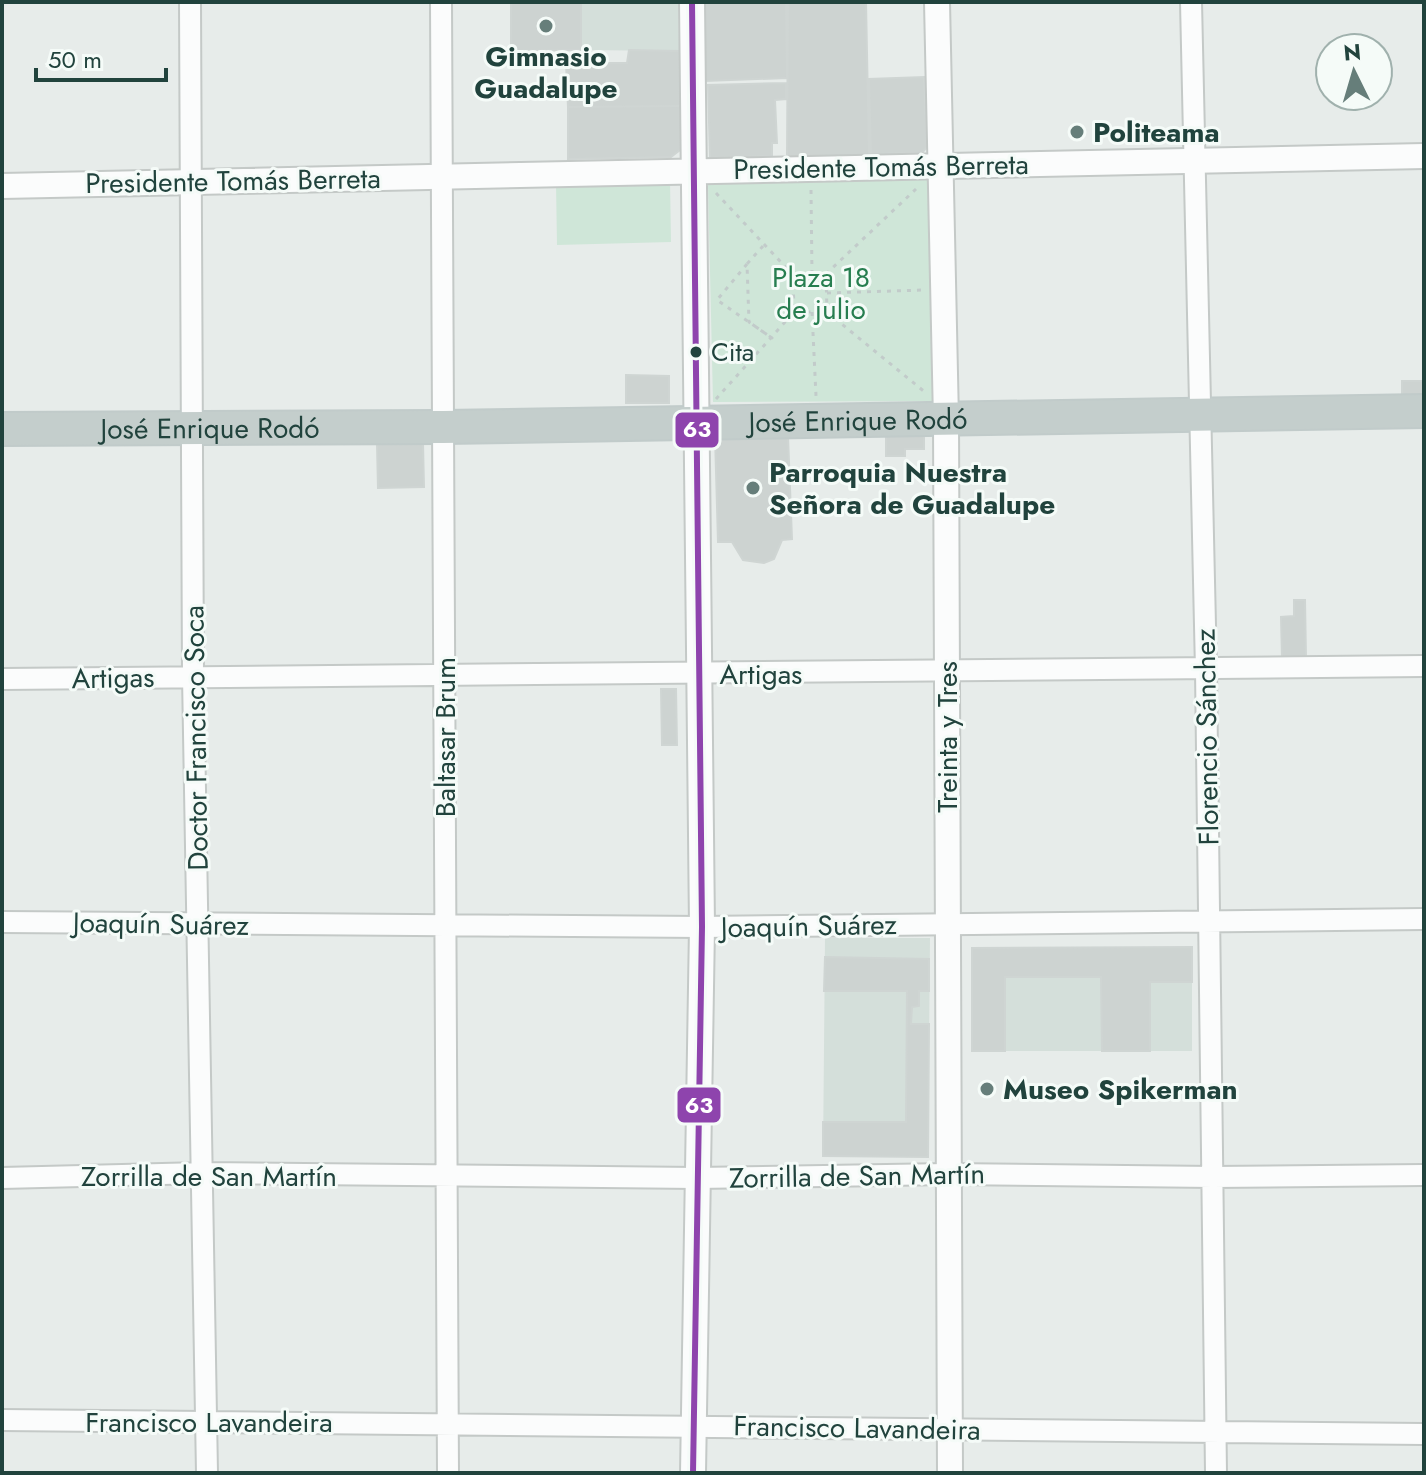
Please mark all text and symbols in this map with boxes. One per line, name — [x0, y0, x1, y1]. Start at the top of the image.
marker: Gimnasio Guadalupe — [537, 17, 555, 35]
scale bar — [36, 32, 166, 82]
north arrow — [1314, 32, 1394, 112]
text: N — [1342, 35, 1362, 69]
place label: Gimnasio Guadalupe — [474, 36, 618, 109]
text: 50 m — [48, 42, 102, 77]
place label: Politeama — [1093, 112, 1220, 153]
marker: Politeama — [1068, 123, 1086, 141]
street label: Presidente Tomás Berreta — [733, 144, 1029, 190]
street label: Presidente Tomás Berreta — [85, 158, 381, 204]
park label: Plaza 18 de julio — [772, 257, 870, 330]
place label: Cita — [711, 333, 754, 371]
marker: Cita — [688, 344, 704, 360]
street label: José Enrique Rodó — [744, 398, 968, 443]
street label: José Enrique Rodó — [96, 407, 320, 449]
line badge: 63 — [674, 411, 720, 449]
text: 63 — [683, 413, 711, 445]
place label: Parroquia Nuestra Señora de Guadalupe — [769, 452, 1055, 525]
marker: Parroquia Nuestra Señora de Guadalupe — [744, 479, 762, 497]
street label: Doctor Francisco Soca — [173, 605, 219, 871]
street label: Florencio Sánchez — [1185, 628, 1229, 846]
street label: Artigas — [720, 654, 802, 695]
street label: Artigas — [71, 657, 155, 699]
street label: Baltasar Brum — [425, 657, 466, 817]
street label: Treinta y Tres — [927, 661, 968, 813]
street label: Joaquín Suárez — [69, 902, 250, 946]
street label: Joaquín Suárez — [717, 904, 898, 948]
place label: Museo Spikerman — [1003, 1069, 1238, 1110]
marker: Museo Spikerman — [978, 1080, 996, 1098]
line badge: 63 — [676, 1086, 722, 1124]
text: 63 — [685, 1089, 713, 1121]
street label: Zorrilla de San Martín — [729, 1153, 985, 1199]
street label: Zorrilla de San Martín — [81, 1156, 337, 1197]
street label: Francisco Lavandeira — [85, 1402, 333, 1443]
street label: Francisco Lavandeira — [733, 1405, 981, 1451]

